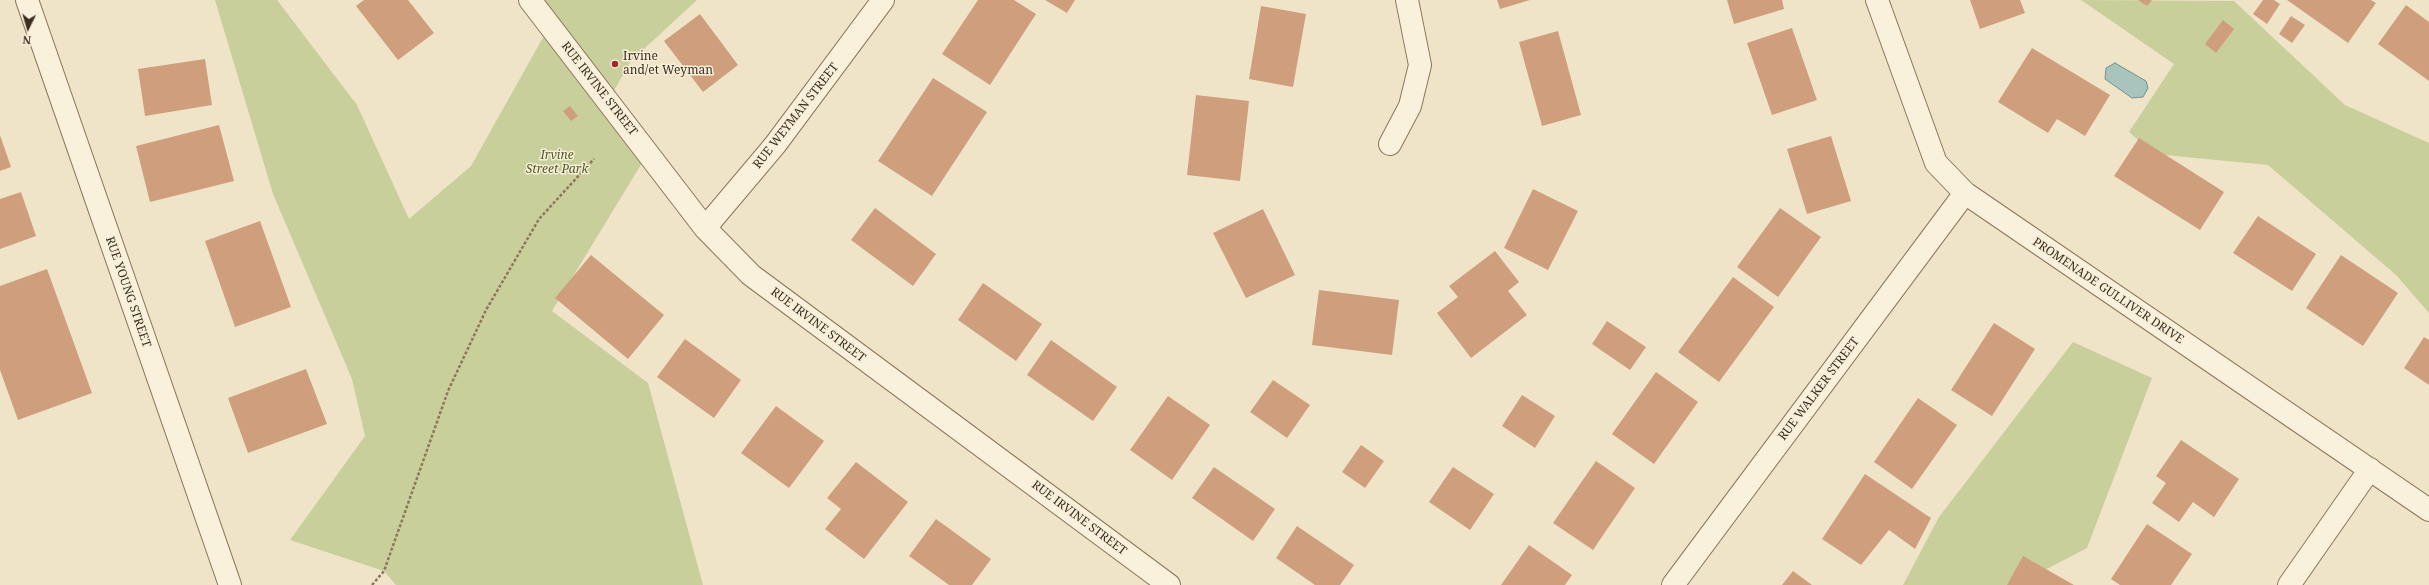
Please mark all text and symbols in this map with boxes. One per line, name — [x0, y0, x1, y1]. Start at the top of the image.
north arrow — [8, 8, 48, 48]
text: N — [22, 33, 32, 48]
street label: RUE IRVINE STREET — [558, 39, 640, 139]
place label: Irvine and/et Weyman — [623, 50, 713, 78]
marker: Irvine and/et Weyman — [610, 59, 620, 69]
street label: RUE WEYMAN STREET — [750, 60, 842, 172]
park label: Irvine Street Park — [526, 149, 588, 177]
street label: RUE YOUNG STREET — [102, 235, 154, 349]
street label: PROMENADE GULLIVER DRIVE — [2030, 235, 2186, 347]
street label: RUE IRVINE STREET — [768, 285, 868, 365]
street label: RUE WALKER STREET — [1776, 335, 1862, 443]
street label: RUE IRVINE STREET — [1029, 478, 1129, 558]

